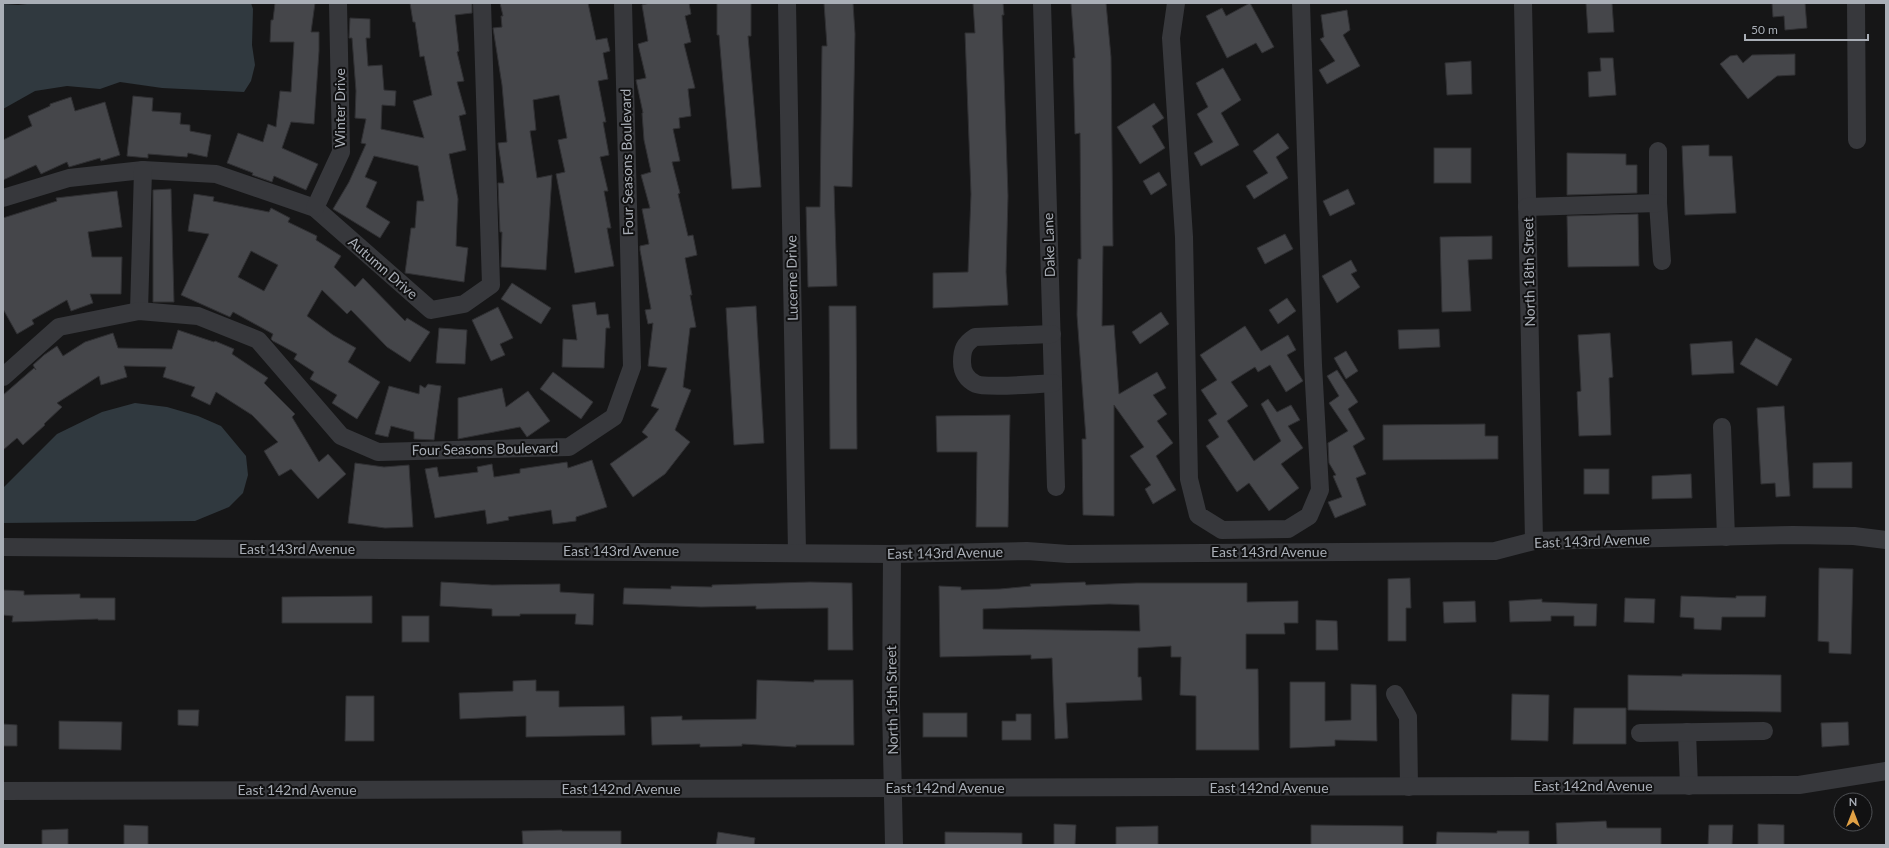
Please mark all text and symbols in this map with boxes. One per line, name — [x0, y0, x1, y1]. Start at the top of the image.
scale bar — [1745, 16, 1868, 42]
text: 50 m — [1751, 22, 1778, 37]
street label: Winter Drive — [331, 68, 348, 148]
street label: Four Seasons Boulevard — [617, 89, 636, 236]
street label: Dake Lane — [1039, 213, 1058, 278]
street label: North 18th Street — [1519, 217, 1538, 327]
street label: Autumn Drive — [345, 233, 421, 302]
street label: Lucerne Drive — [782, 235, 801, 321]
street label: Four Seasons Boulevard — [411, 439, 558, 458]
street label: East 143rd Avenue — [1534, 530, 1650, 551]
street label: East 143rd Avenue — [239, 540, 355, 557]
street label: East 143rd Avenue — [563, 542, 679, 559]
street label: East 143rd Avenue — [887, 543, 1003, 562]
street label: East 143rd Avenue — [1211, 543, 1327, 560]
street label: North 15th Street — [882, 645, 901, 755]
street label: East 142nd Avenue — [1533, 777, 1653, 794]
street label: East 142nd Avenue — [885, 779, 1005, 796]
street label: East 142nd Avenue — [1209, 779, 1329, 796]
street label: East 142nd Avenue — [561, 780, 681, 797]
street label: East 142nd Avenue — [237, 781, 357, 798]
north arrow — [1833, 792, 1873, 832]
text: N — [1849, 795, 1857, 808]

